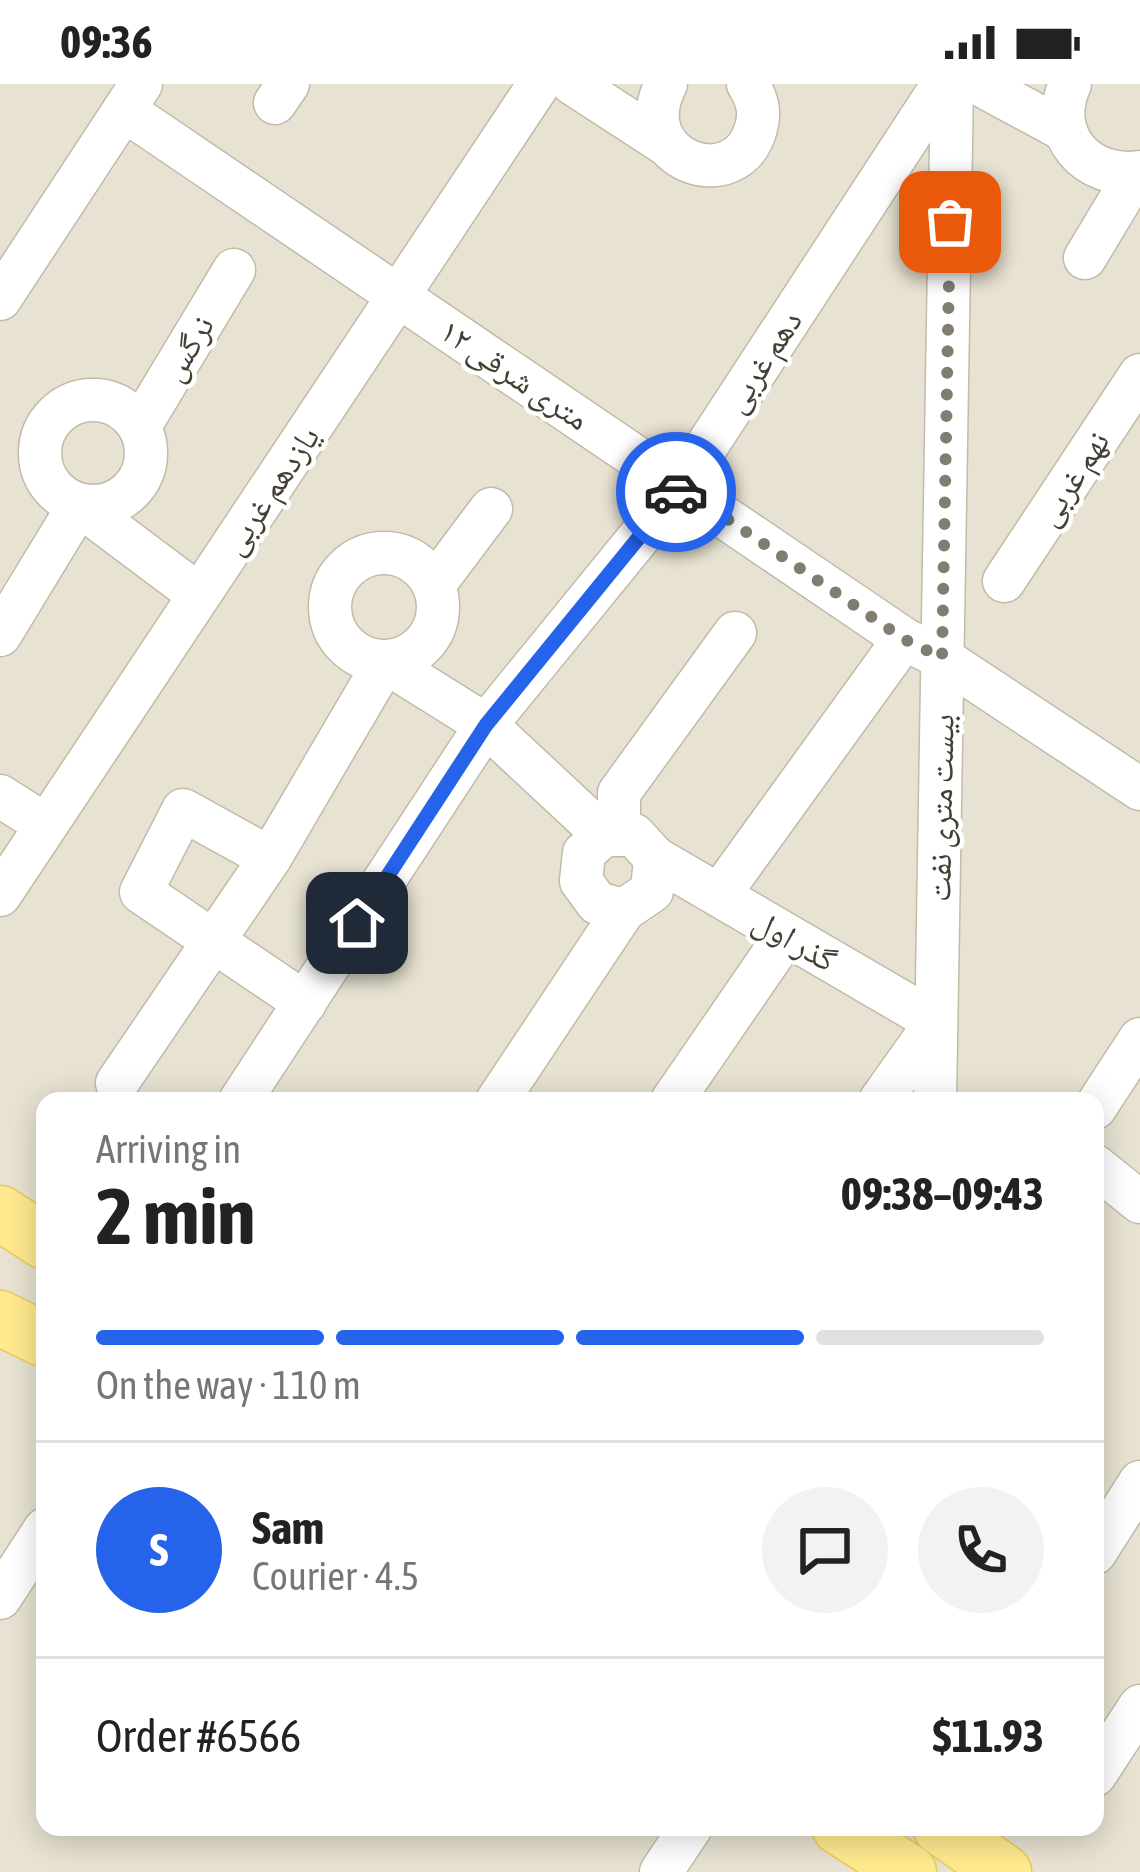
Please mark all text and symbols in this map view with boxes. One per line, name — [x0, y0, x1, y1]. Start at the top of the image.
text: 09:36 — [60, 16, 153, 68]
pin — [899, 171, 1001, 273]
icon: bag — [917, 189, 983, 255]
street label: دهم غربی — [715, 303, 812, 421]
street label: نرگس — [153, 308, 223, 389]
street label: ۱۲ متری شرقی — [432, 310, 596, 439]
street label: یازدهم غربی — [213, 419, 330, 564]
street label: نهم غربی — [1027, 423, 1120, 535]
courier — [616, 432, 736, 552]
icon: car — [643, 459, 709, 525]
street label: بیست متری نفت — [919, 714, 963, 903]
pin — [306, 872, 408, 974]
icon: home — [324, 890, 390, 956]
street label: گذر اول — [746, 901, 844, 981]
text: Arriving in — [96, 1127, 241, 1171]
text: 09:38–09:43 — [841, 1168, 1044, 1220]
text: 2 min — [96, 1171, 255, 1261]
text: On the way · 110 m — [96, 1363, 361, 1407]
button: chat — [762, 1487, 888, 1613]
button: phone — [918, 1487, 1044, 1613]
text: Sam — [252, 1502, 324, 1554]
text: S — [150, 1524, 168, 1576]
text: Courier · 4.5 — [252, 1554, 419, 1598]
text: Order #6566 — [96, 1710, 301, 1762]
text: $11.93 — [932, 1710, 1044, 1762]

